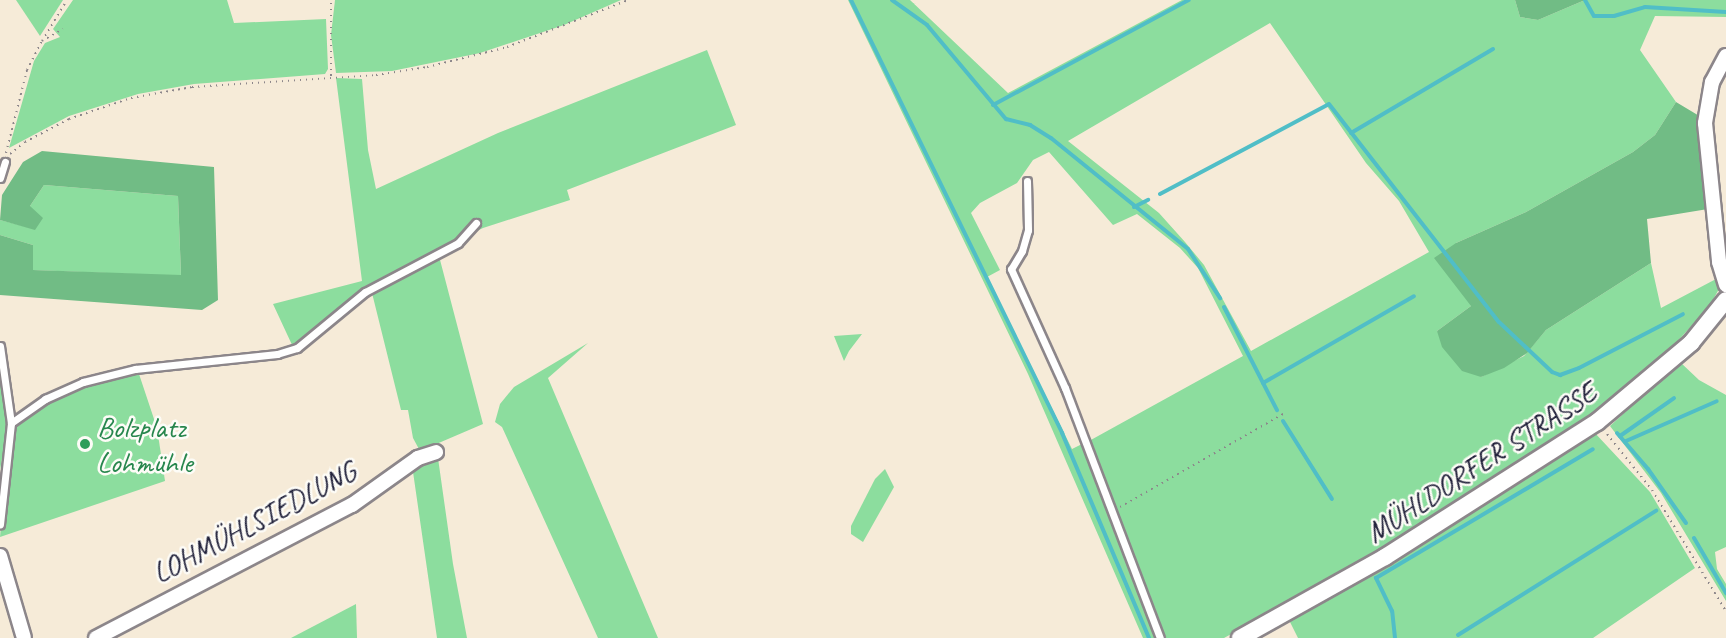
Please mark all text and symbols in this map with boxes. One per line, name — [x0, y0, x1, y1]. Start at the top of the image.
street label: MÜHLDORFER STRASSE — [1359, 374, 1603, 550]
place label: Bolzplatz Lohmühle — [97, 409, 192, 480]
marker: Bolzplatz Lohmühle — [78, 437, 92, 451]
street label: LOHMÜHLSIEDLUNG — [146, 453, 362, 591]

